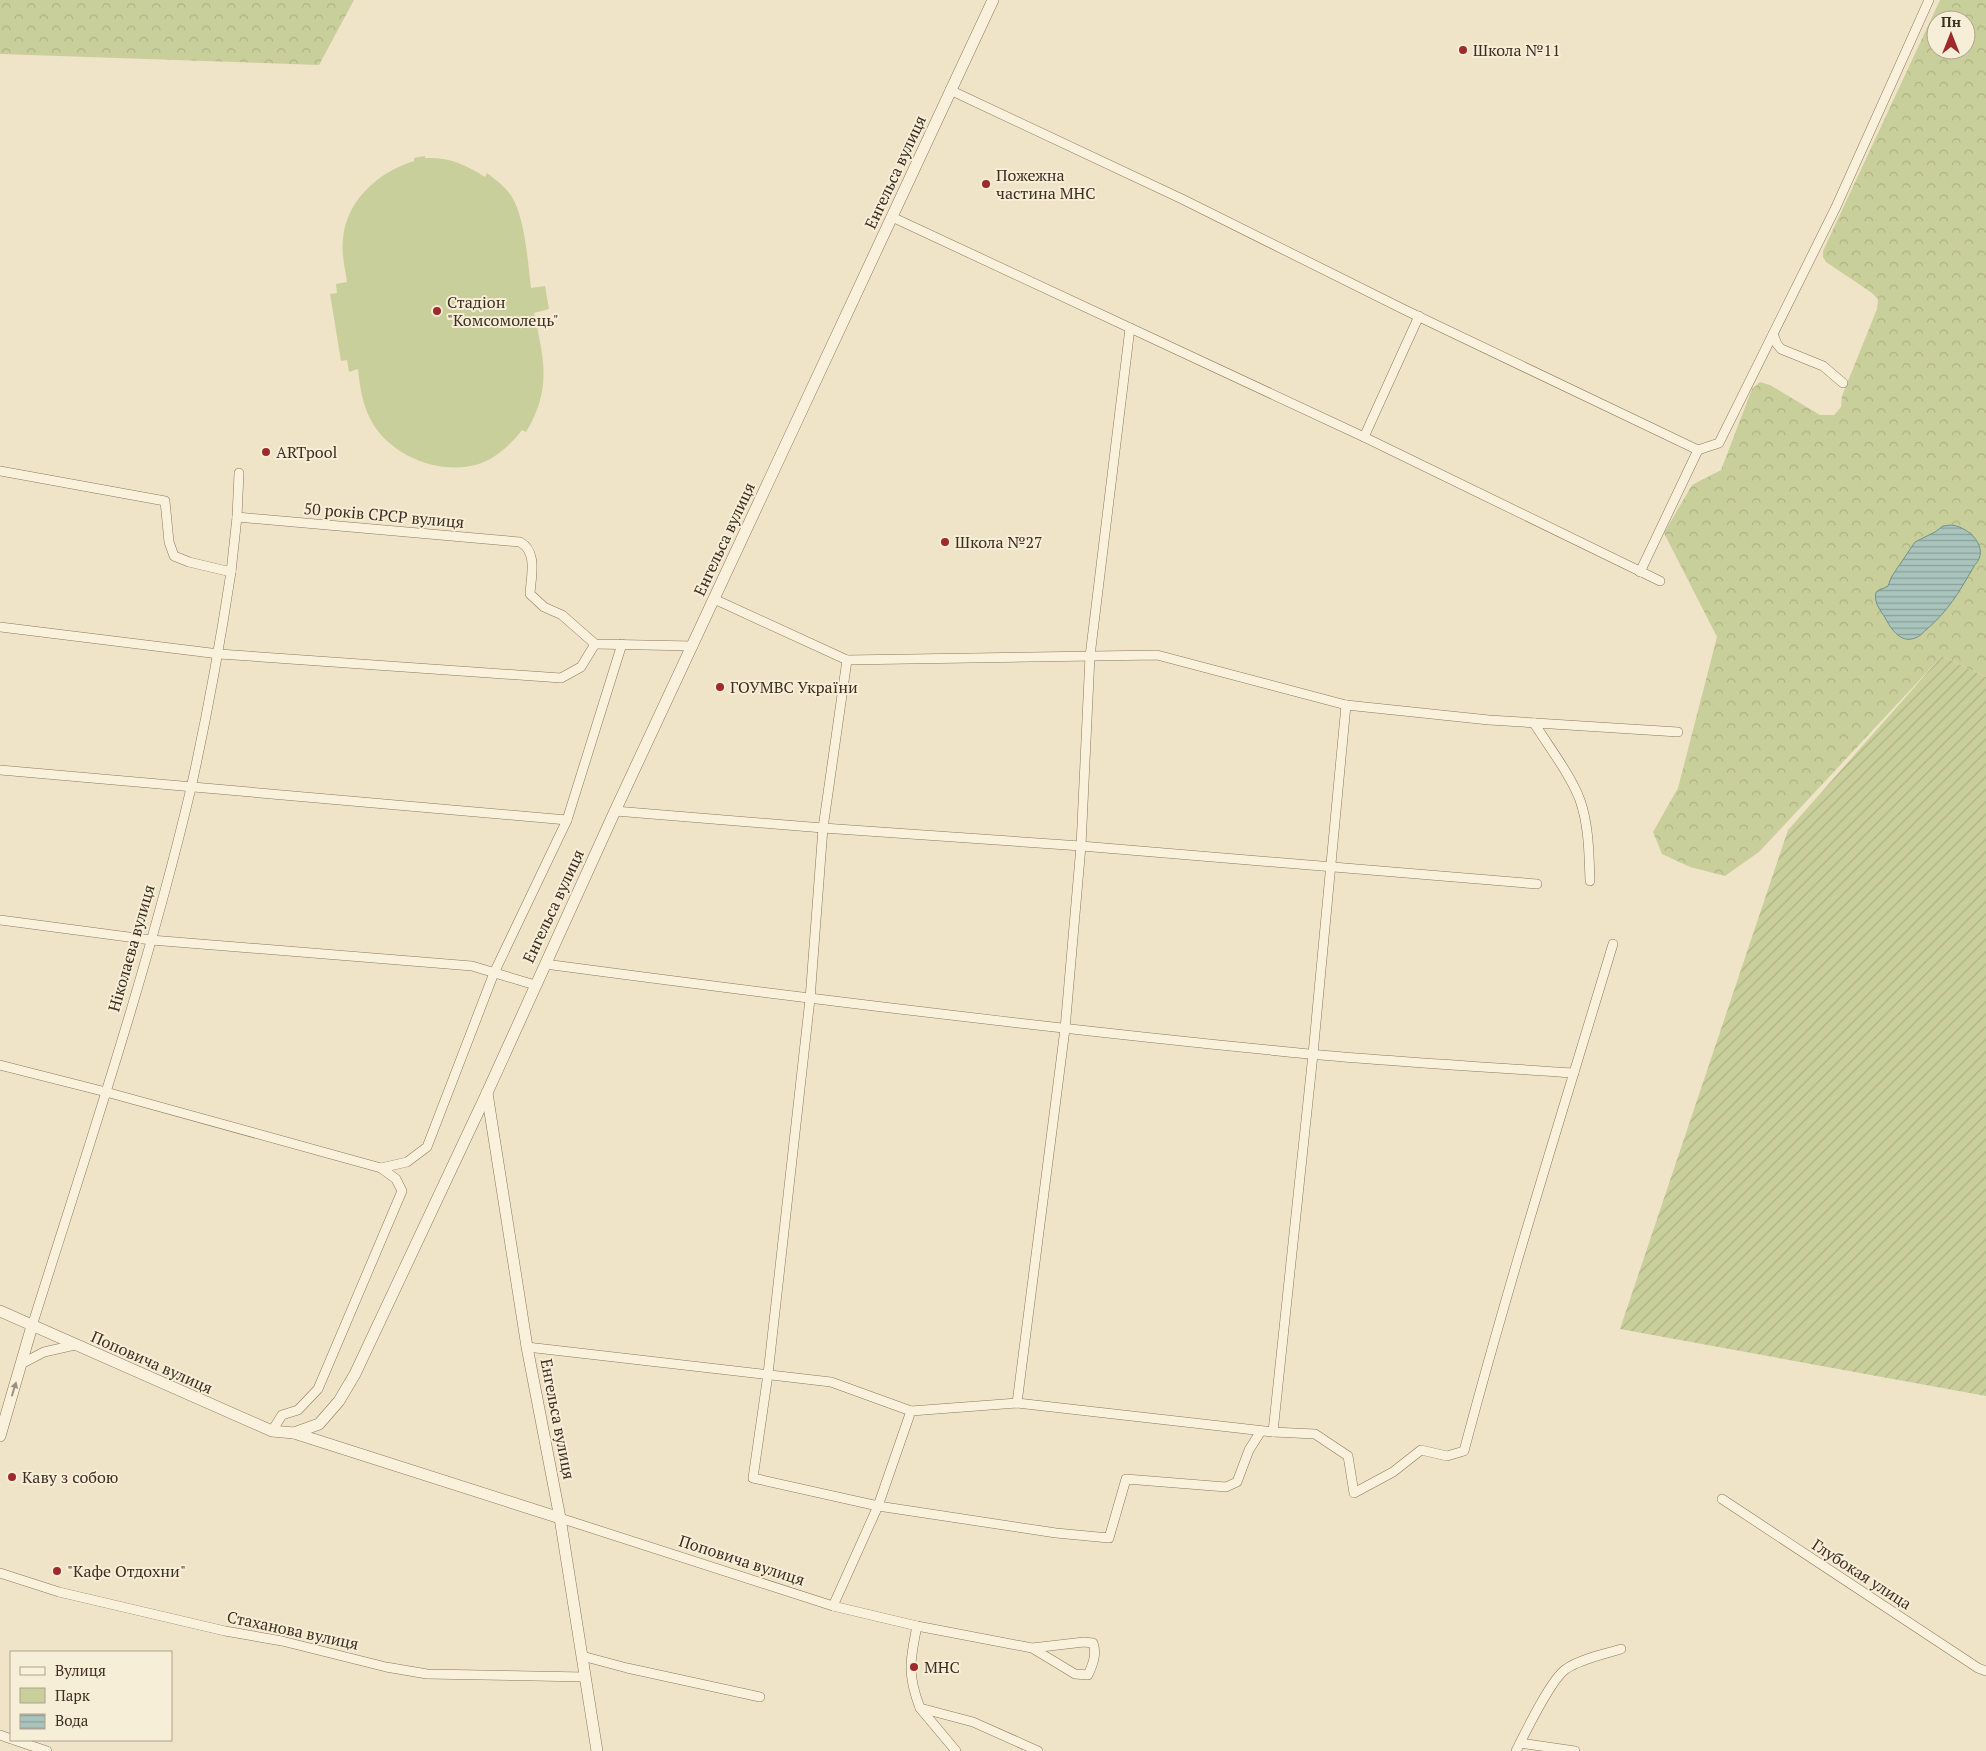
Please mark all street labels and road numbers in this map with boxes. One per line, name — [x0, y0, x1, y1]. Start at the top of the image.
street label: Енгельса вулиця — [859, 112, 931, 232]
street label: Енгельса вулиця — [688, 479, 760, 599]
street label: 50 років СРСР вулиця — [303, 497, 465, 533]
street label: Енгельса вулиця — [517, 846, 589, 966]
street label: Ніколаєва вулиця — [102, 882, 160, 1014]
street label: Поповича вулиця — [88, 1325, 216, 1399]
street label: Енгельса вулиця — [535, 1357, 581, 1481]
street label: Поповича вулиця — [676, 1529, 808, 1591]
street label: Глубокая улица — [1808, 1534, 1916, 1614]
street label: Стаханова вулиця — [225, 1605, 361, 1655]

